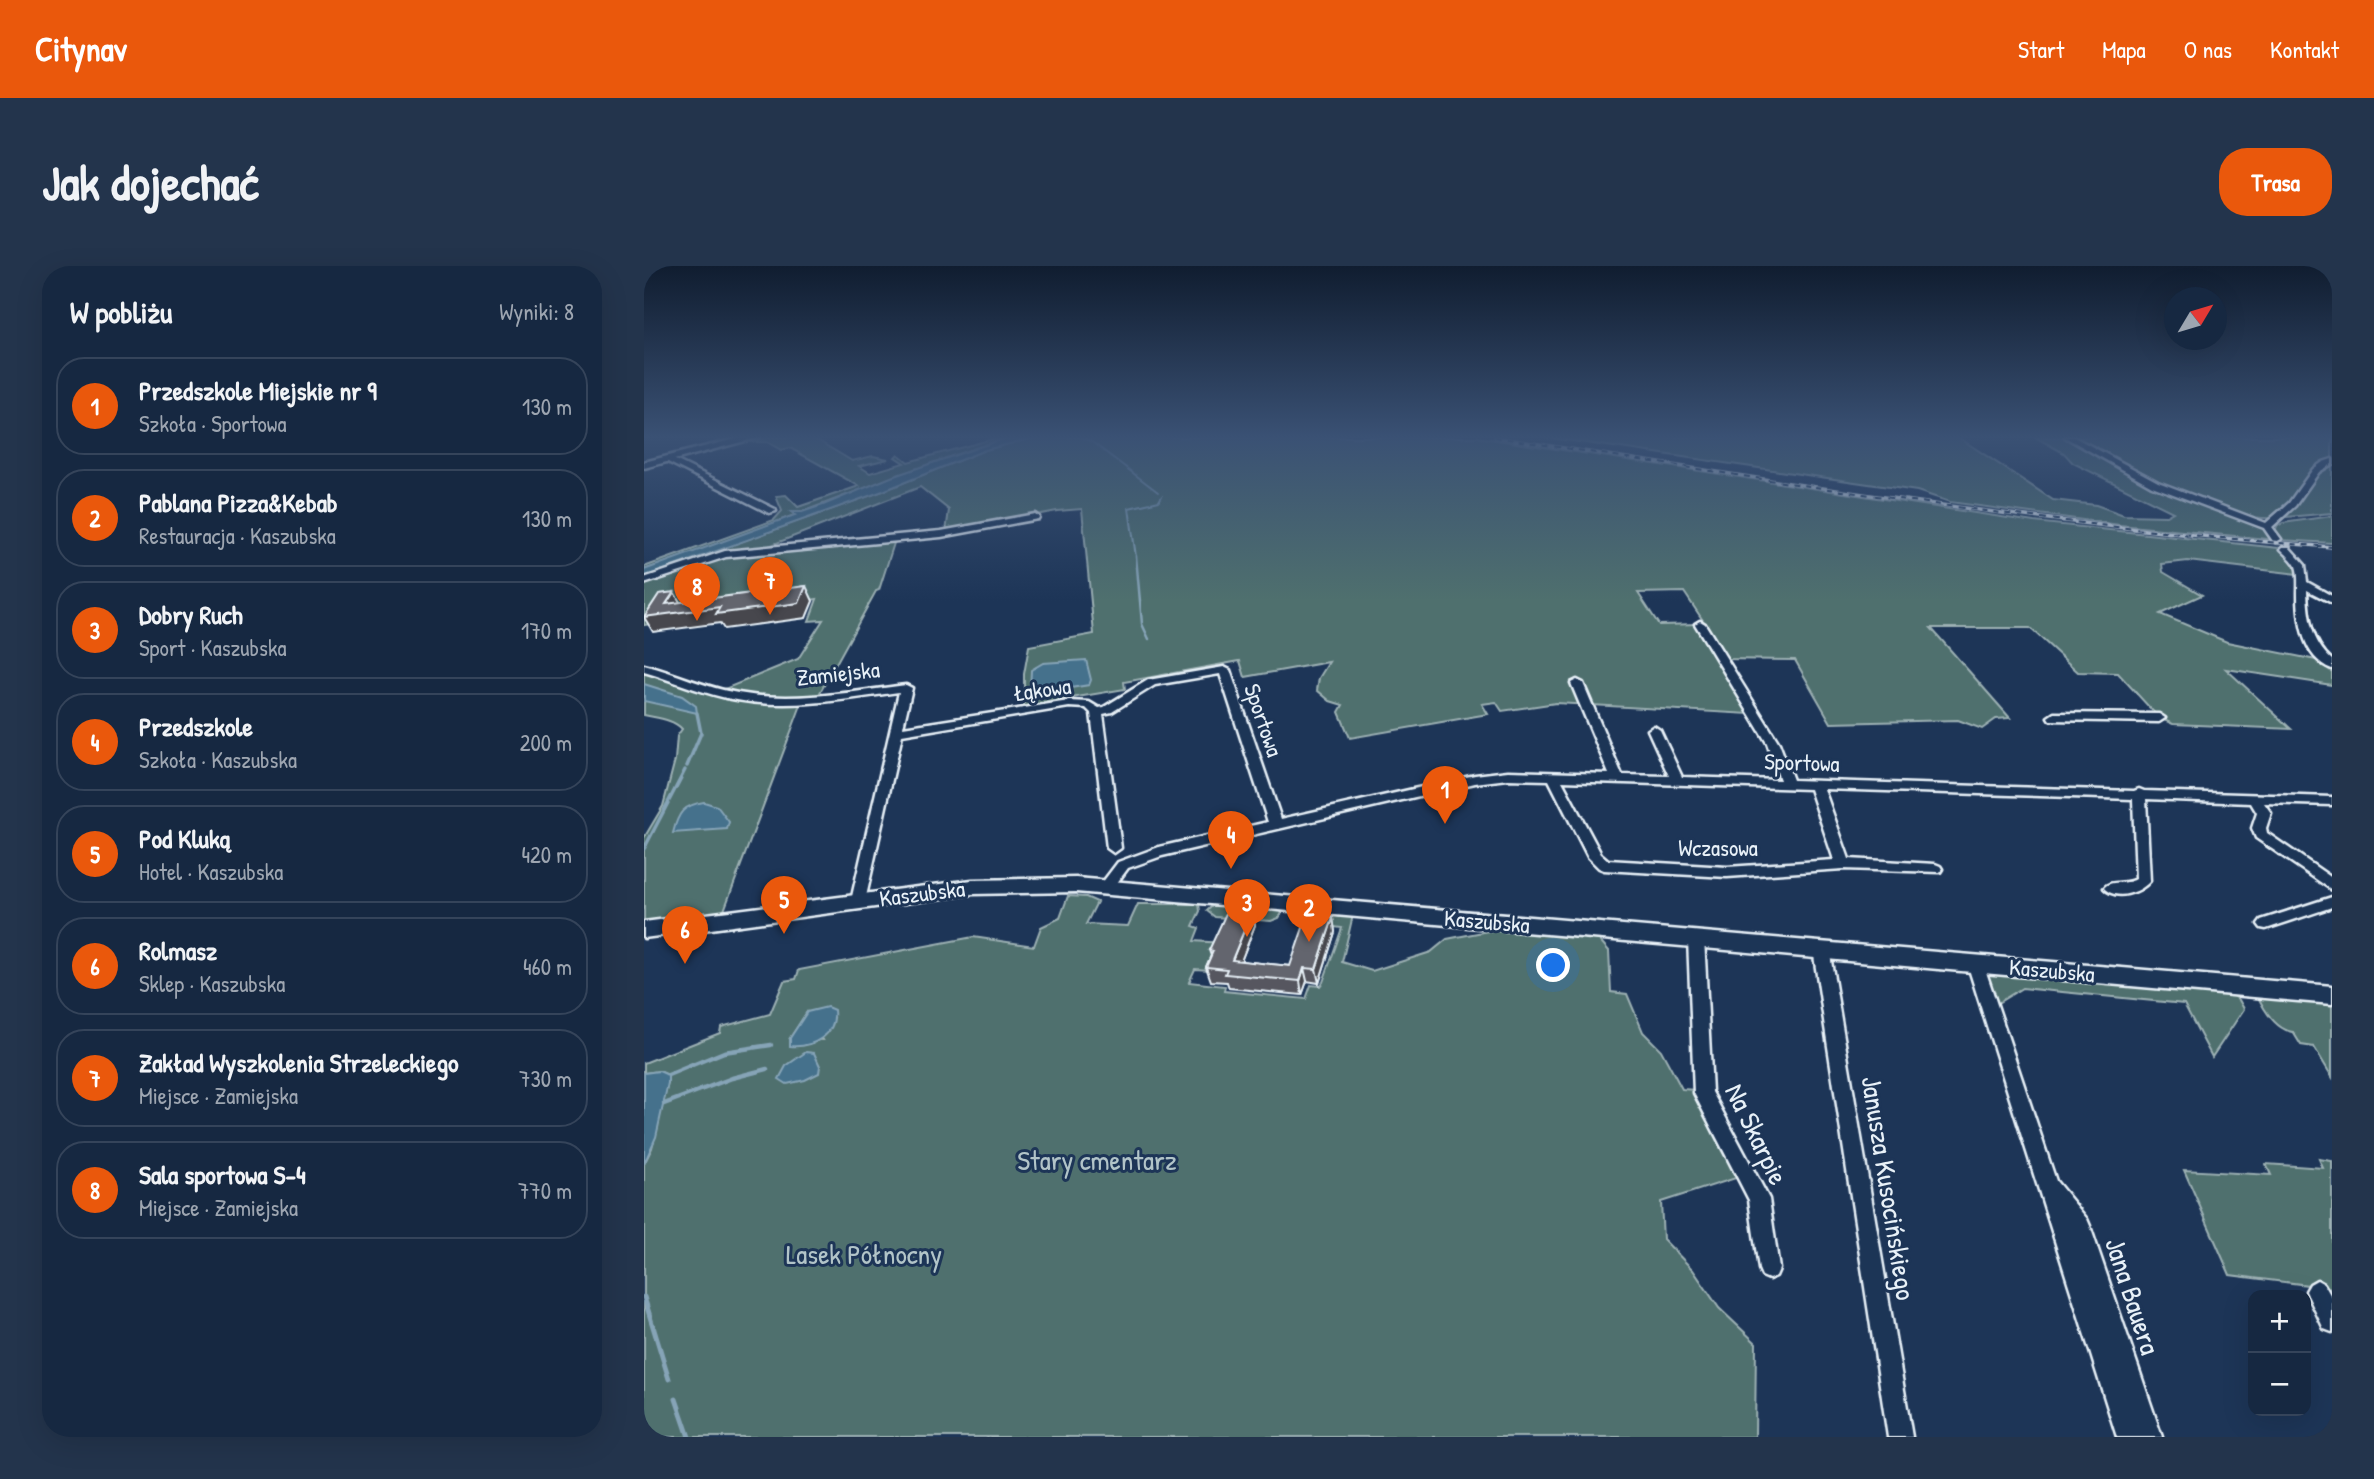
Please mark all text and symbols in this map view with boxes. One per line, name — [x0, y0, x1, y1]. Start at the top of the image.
text: Citynav — [35, 27, 127, 71]
text: Start — [2018, 33, 2064, 65]
text: Mapa — [2102, 33, 2146, 65]
text: O nas — [2184, 33, 2232, 65]
text: Kontakt — [2270, 33, 2339, 65]
button: Trasa — [2219, 148, 2332, 216]
text: Jak dojechać — [42, 149, 259, 215]
north arrow — [2164, 287, 2227, 350]
text: W pobliżu — [70, 292, 172, 332]
text: Wyniki: 8 — [499, 296, 574, 327]
text: Przedszkole Miejskie nr 9 — [139, 373, 377, 408]
text: 1 — [91, 391, 99, 422]
text: 130 m — [522, 391, 572, 422]
text: Szkoła · Sportowa — [139, 408, 287, 439]
text: Pablana Pizza&Kebab — [139, 485, 338, 520]
text: 2 — [90, 503, 100, 534]
text: 130 m — [522, 503, 572, 534]
text: Restauracja · Kaszubska — [139, 520, 336, 551]
pin: 7 — [747, 557, 793, 615]
pin: 8 — [674, 563, 720, 621]
text: Dobry Ruch — [139, 597, 243, 632]
text: 3 — [90, 615, 100, 646]
text: 170 m — [521, 615, 572, 646]
text: Sport · Kaszubska — [139, 632, 286, 663]
street label: Zamiejska — [795, 653, 881, 693]
street label: Łąkowa — [1011, 670, 1073, 708]
street label: Sportowa — [1237, 679, 1291, 761]
text: Przedszkole — [139, 709, 253, 744]
text: 4 — [91, 727, 99, 758]
text: 200 m — [520, 727, 572, 758]
text: Szkoła · Kaszubska — [139, 744, 297, 775]
street label: Sportowa — [1764, 745, 1840, 779]
pin: 1 — [1422, 766, 1468, 824]
pin: 4 — [1208, 811, 1254, 869]
text: Pod Kluką — [139, 821, 230, 856]
street label: Wczasowa — [1678, 832, 1758, 863]
text: 5 — [90, 839, 100, 870]
text: 420 m — [521, 839, 572, 870]
text: Hotel · Kaszubska — [139, 856, 283, 887]
street label: Kaszubska — [878, 872, 966, 914]
pin: 5 — [761, 876, 807, 934]
pin: 3 — [1224, 879, 1270, 937]
pin: 2 — [1286, 884, 1332, 942]
street label: Kaszubska — [1443, 902, 1531, 940]
pin: 6 — [662, 906, 708, 964]
text: Rolmasz — [139, 933, 217, 968]
your location — [1536, 948, 1570, 982]
text: 6 — [90, 951, 100, 982]
text: 460 m — [523, 951, 572, 982]
street label: Kaszubska — [2008, 951, 2096, 989]
text: Sklep · Kaszubska — [139, 968, 285, 999]
text: Zakład Wyszkolenia Strzeleckiego — [139, 1045, 459, 1080]
text: 7 — [89, 1063, 101, 1094]
text: 730 m — [519, 1063, 572, 1094]
street label: Janusza Kusocińskiego — [1853, 1073, 1925, 1303]
street label: Na Skarpie — [1716, 1077, 1798, 1191]
text: Miejsce · Zamiejska — [139, 1080, 298, 1111]
park label: Stary cmentarz — [1017, 1141, 1177, 1179]
text: Sala sportowa S-4 — [139, 1157, 306, 1192]
text: 8 — [90, 1175, 100, 1206]
text: 770 m — [518, 1175, 572, 1206]
text: Miejsce · Zamiejska — [139, 1192, 298, 1223]
street label: Jana Bauera — [2096, 1233, 2170, 1359]
park label: Lasek Północny — [786, 1235, 942, 1273]
map controls — [2248, 1290, 2311, 1416]
button: + — [2248, 1290, 2311, 1353]
button: − — [2248, 1353, 2311, 1416]

